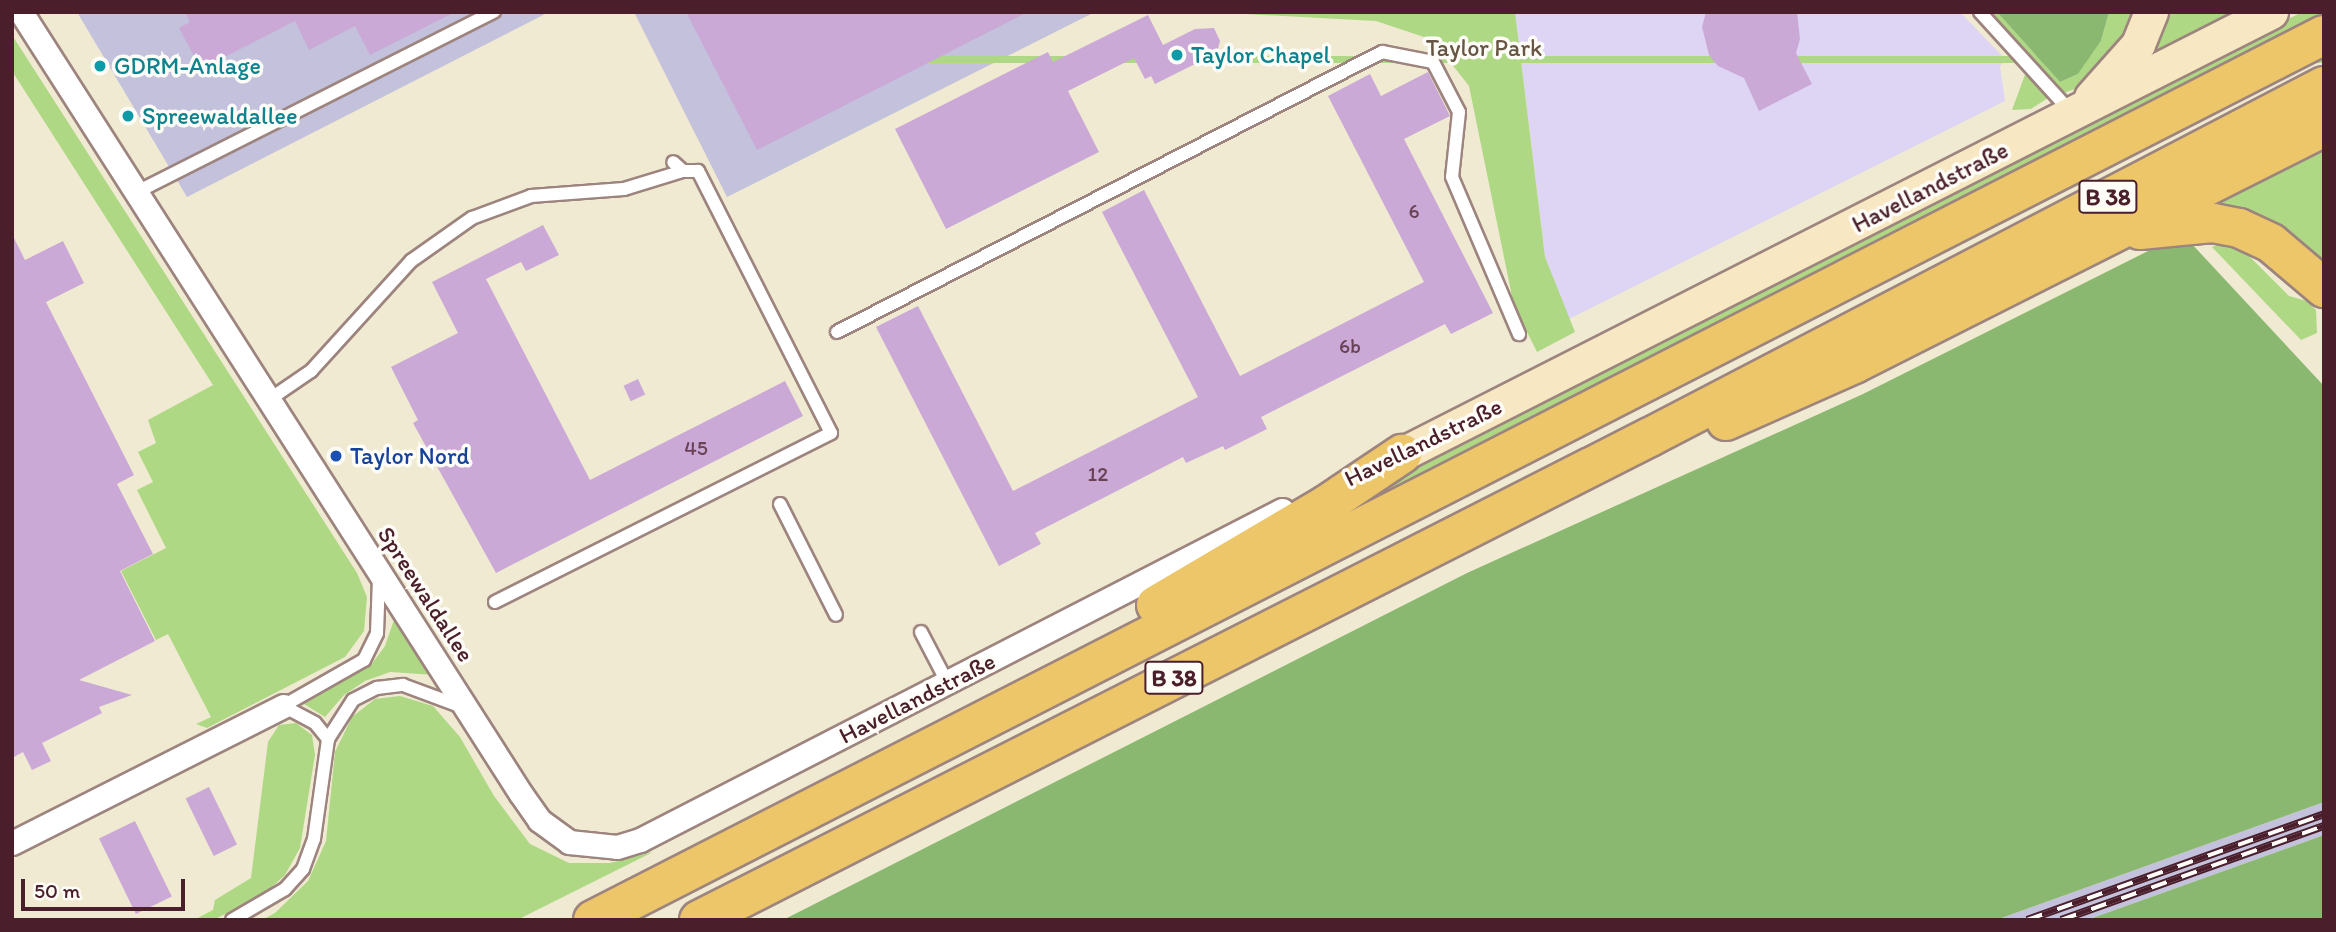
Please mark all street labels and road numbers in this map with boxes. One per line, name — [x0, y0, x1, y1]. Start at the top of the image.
street label: Havellandstraße — [1847, 135, 2013, 239]
road number: B 38 — [2078, 178, 2138, 216]
street label: Havellandstraße — [1340, 391, 1506, 493]
street label: Spreewaldallee — [372, 521, 480, 667]
street label: Havellandstraße — [834, 646, 1000, 750]
road number: B 38 — [1144, 658, 1204, 698]

